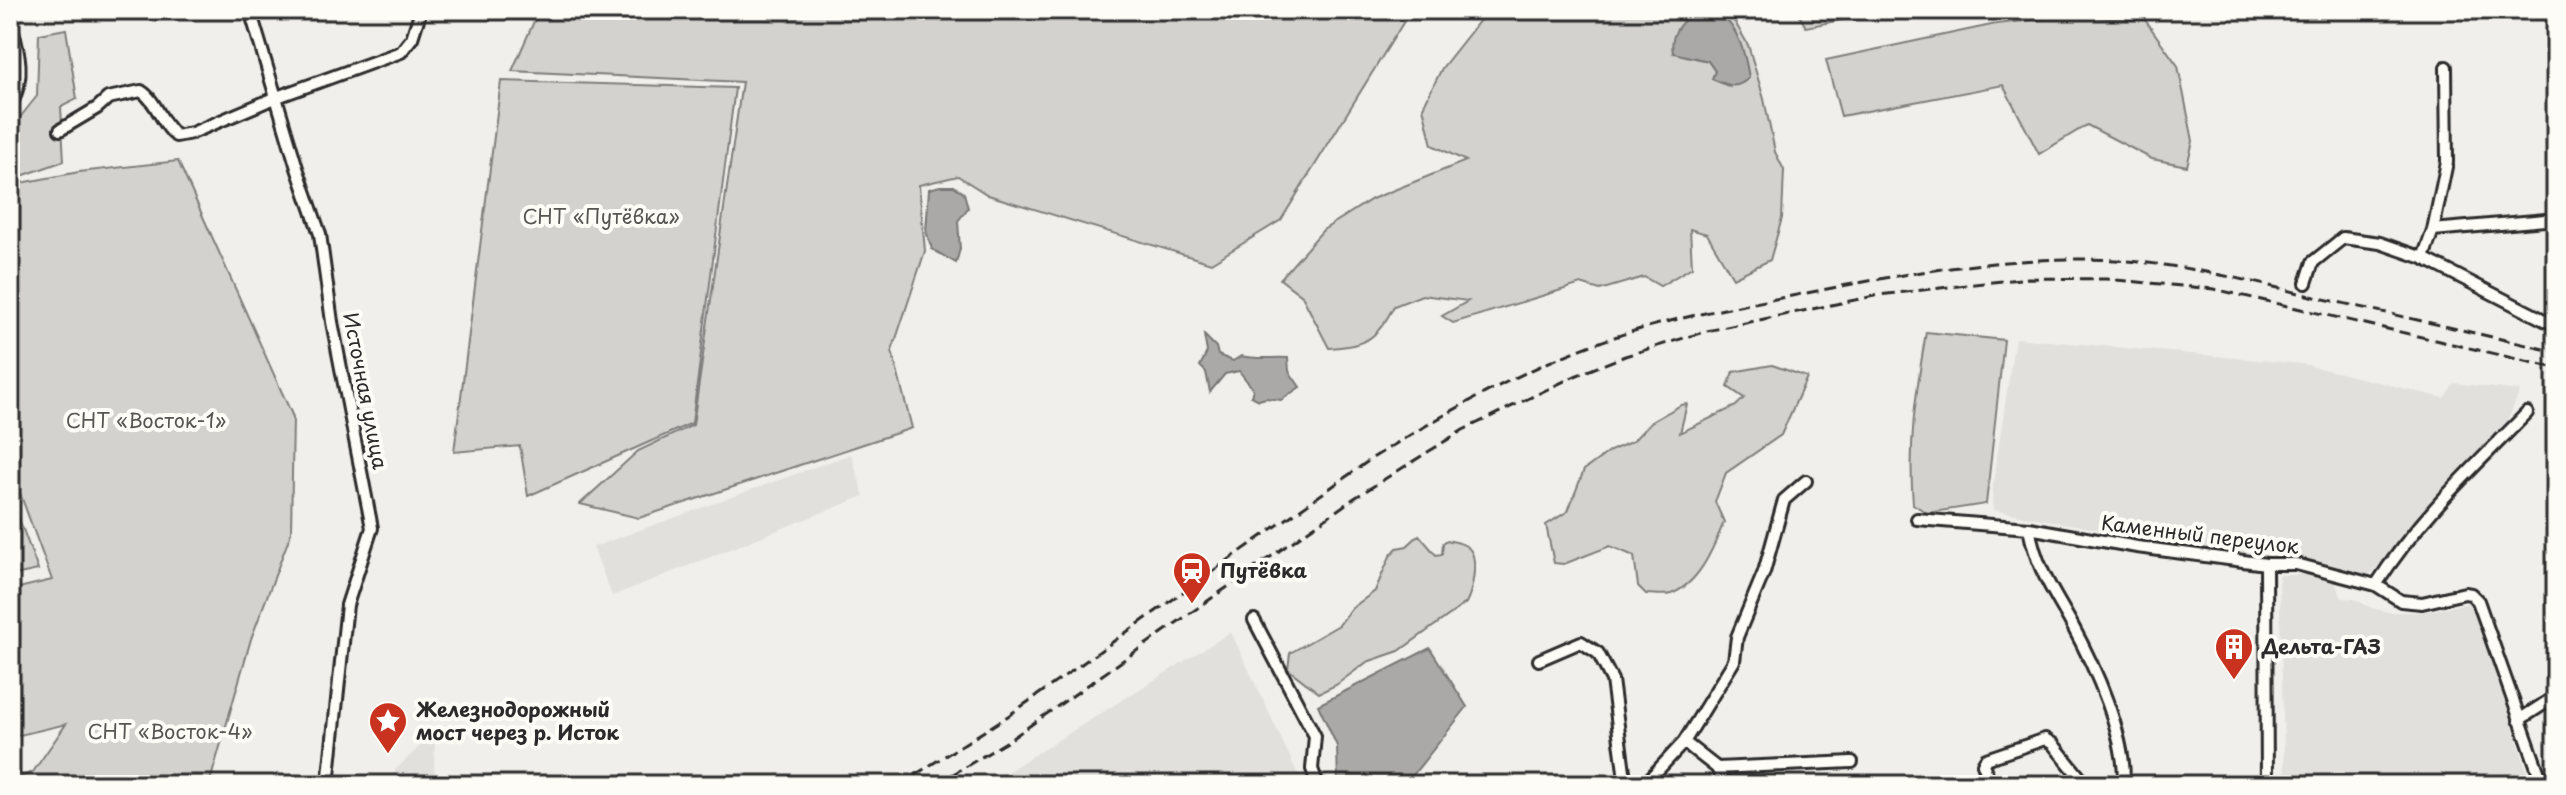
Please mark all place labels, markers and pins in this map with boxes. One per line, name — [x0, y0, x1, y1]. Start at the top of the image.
station icon: Путёвка — [1171, 550, 1213, 605]
place label: Путёвка — [1220, 555, 1308, 585]
building icon: Дельта-ГАЗ — [2213, 626, 2255, 681]
place label: Дельта-ГАЗ — [2261, 631, 2381, 661]
place label: Железнодорожный мост через р. Исток — [416, 694, 619, 747]
place icon: Железнодорожный мост через р. Исток — [367, 700, 409, 755]

